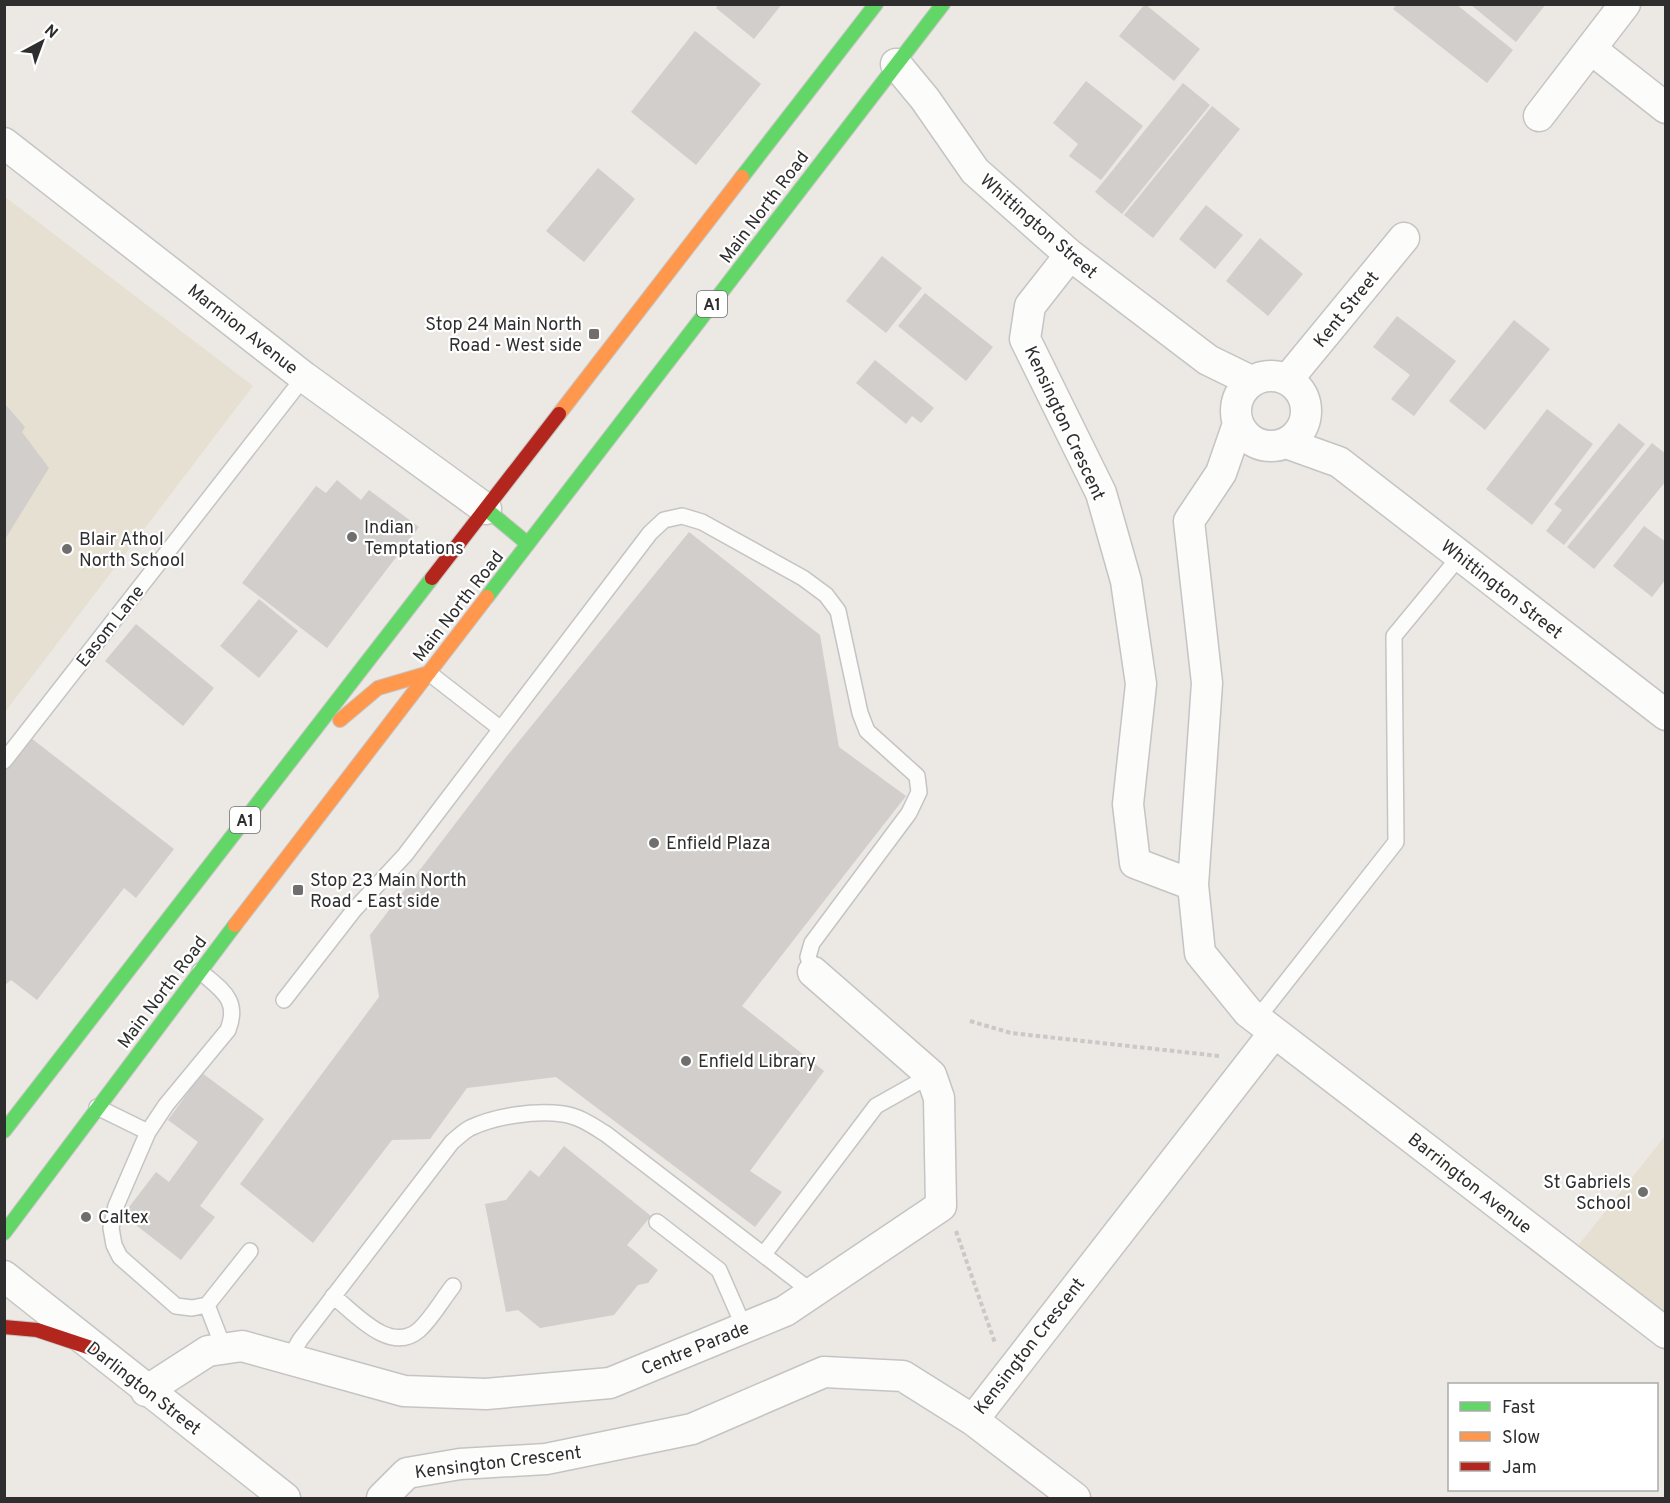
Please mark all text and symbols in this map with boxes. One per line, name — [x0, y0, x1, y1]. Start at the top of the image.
north arrow — [12, 12, 72, 72]
text: N — [40, 21, 61, 44]
street label: Main North Road — [715, 147, 815, 269]
street label: Whittington Street — [974, 170, 1102, 284]
street label: Kent Street — [1309, 267, 1385, 353]
street label: Marmion Avenue — [182, 280, 302, 381]
road number: A1 — [697, 291, 727, 317]
place label: Stop 24 Main North Road - West side — [425, 314, 582, 358]
marker: Stop 24 Main North Road - West side — [587, 327, 601, 341]
street label: Kensington Crescent — [1018, 343, 1109, 504]
place label: Indian Temptations — [364, 517, 464, 561]
place label: Blair Athol North School — [79, 529, 185, 573]
marker: Indian Temptations — [345, 530, 359, 544]
street label: Whittington Street — [1436, 535, 1567, 645]
marker: Blair Athol North School — [60, 542, 74, 556]
street label: Main North Road — [409, 547, 510, 667]
street label: Easom Lane — [72, 581, 150, 673]
road number: A1 — [230, 807, 260, 833]
place label: Enfield Plaza — [666, 833, 770, 856]
marker: Enfield Plaza — [647, 836, 661, 850]
place label: Stop 23 Main North Road - East side — [310, 870, 467, 914]
marker: Stop 23 Main North Road - East side — [291, 883, 305, 897]
street label: Main North Road — [113, 932, 213, 1054]
place label: Enfield Library — [698, 1051, 816, 1074]
marker: Enfield Library — [679, 1054, 693, 1068]
street label: Barrington Avenue — [1402, 1129, 1536, 1240]
place label: St Gabriels School — [1543, 1172, 1631, 1216]
marker: St Gabriels School — [1636, 1185, 1650, 1199]
place label: Caltex — [98, 1207, 149, 1230]
marker: Caltex — [79, 1210, 93, 1224]
street label: Kensington Crescent — [970, 1274, 1091, 1420]
street label: Centre Parade — [638, 1317, 753, 1382]
street label: Darlington Street — [81, 1337, 205, 1441]
legend — [1448, 1383, 1658, 1491]
text: Fast — [1502, 1397, 1535, 1420]
text: Slow — [1502, 1427, 1540, 1450]
street label: Kensington Crescent — [414, 1442, 583, 1485]
text: Jam — [1502, 1457, 1537, 1480]

